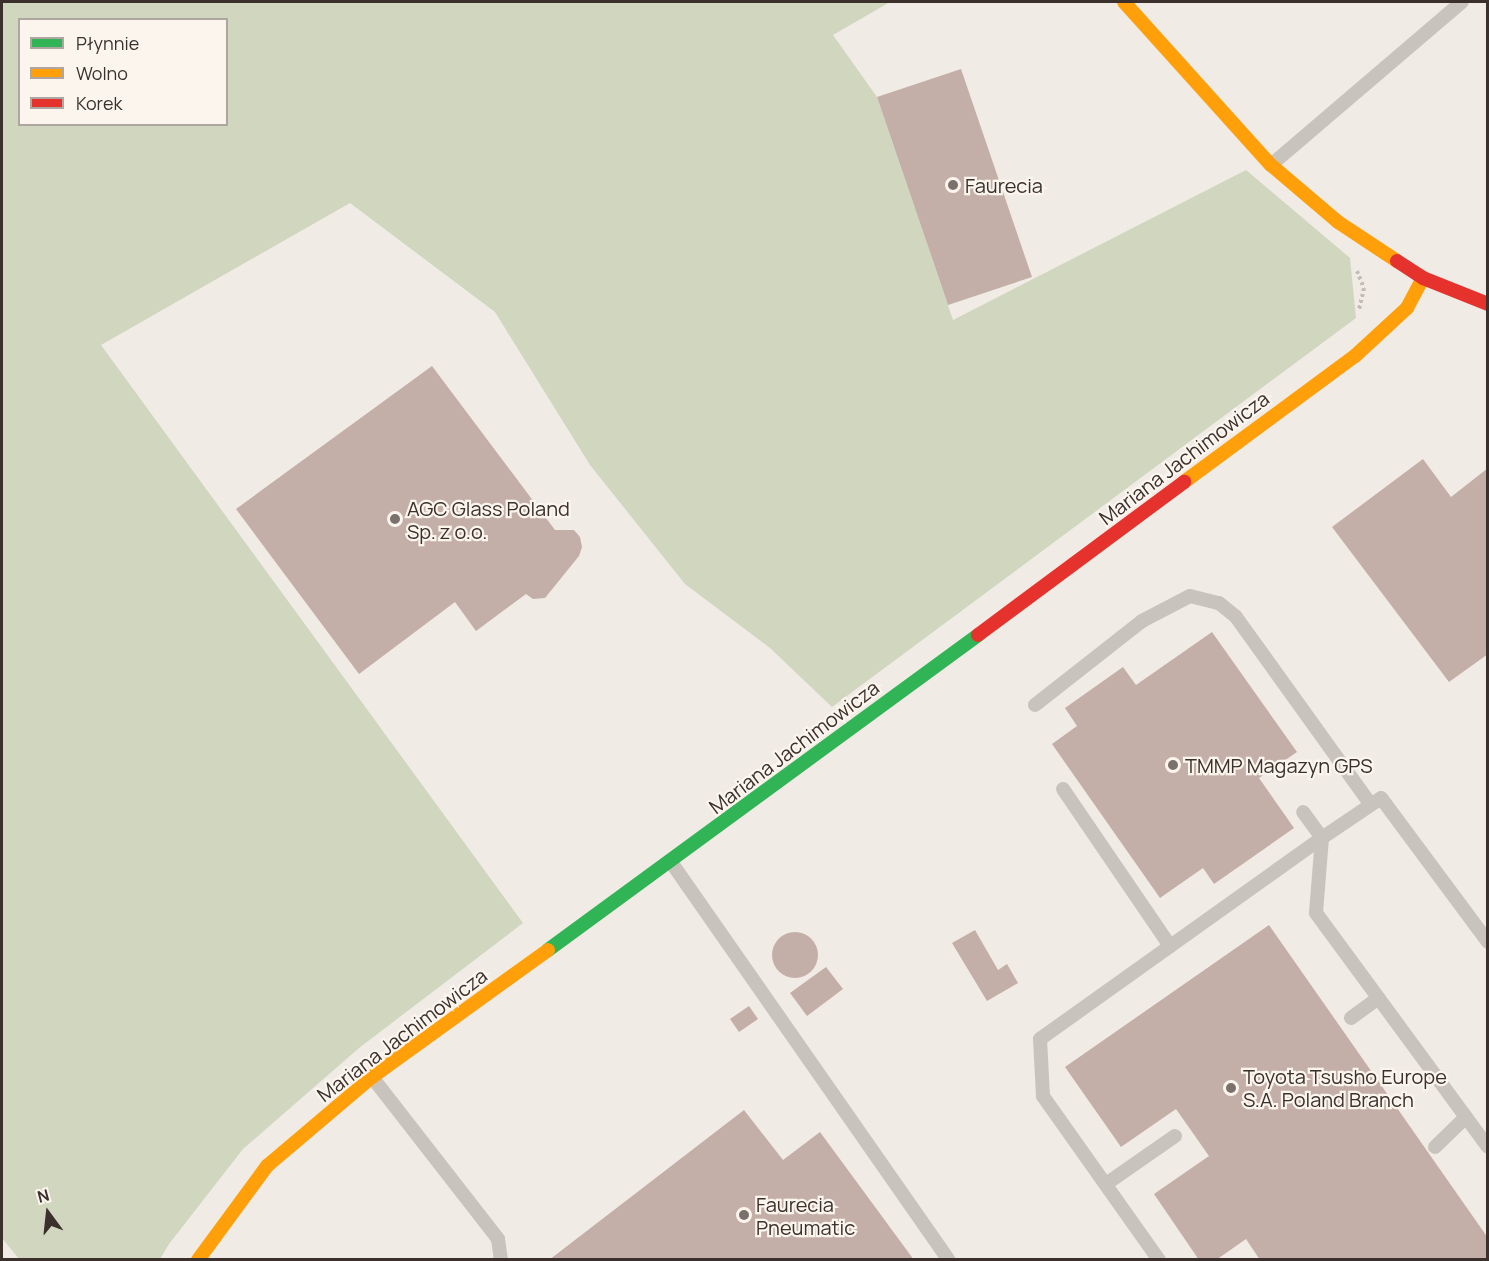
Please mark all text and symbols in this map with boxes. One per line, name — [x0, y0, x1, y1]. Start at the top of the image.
legend — [18, 18, 228, 126]
text: Płynnie — [76, 31, 139, 55]
text: Wolno — [76, 61, 128, 85]
text: Korek — [76, 91, 122, 115]
place label: Faurecia — [965, 173, 1043, 197]
marker: Faurecia — [946, 178, 960, 192]
street label: Mariana Jachimowicza — [1094, 386, 1274, 530]
place label: AGC Glass Poland Sp. z o.o. — [407, 496, 570, 543]
marker: AGC Glass Poland Sp. z o.o. — [388, 512, 402, 526]
street label: Mariana Jachimowicza — [704, 675, 884, 819]
place label: TMMP Magazyn GPS — [1185, 753, 1373, 777]
marker: TMMP Magazyn GPS — [1166, 758, 1180, 772]
street label: Mariana Jachimowicza — [312, 963, 492, 1107]
place label: Toyota Tsusho Europe S.A. Poland Branch — [1243, 1064, 1447, 1111]
marker: Toyota Tsusho Europe S.A. Poland Branch — [1224, 1081, 1238, 1095]
north arrow — [18, 1183, 78, 1243]
text: N — [35, 1184, 52, 1208]
place label: Faurecia Pneumatic — [756, 1192, 855, 1239]
marker: Faurecia Pneumatic — [737, 1208, 751, 1222]

